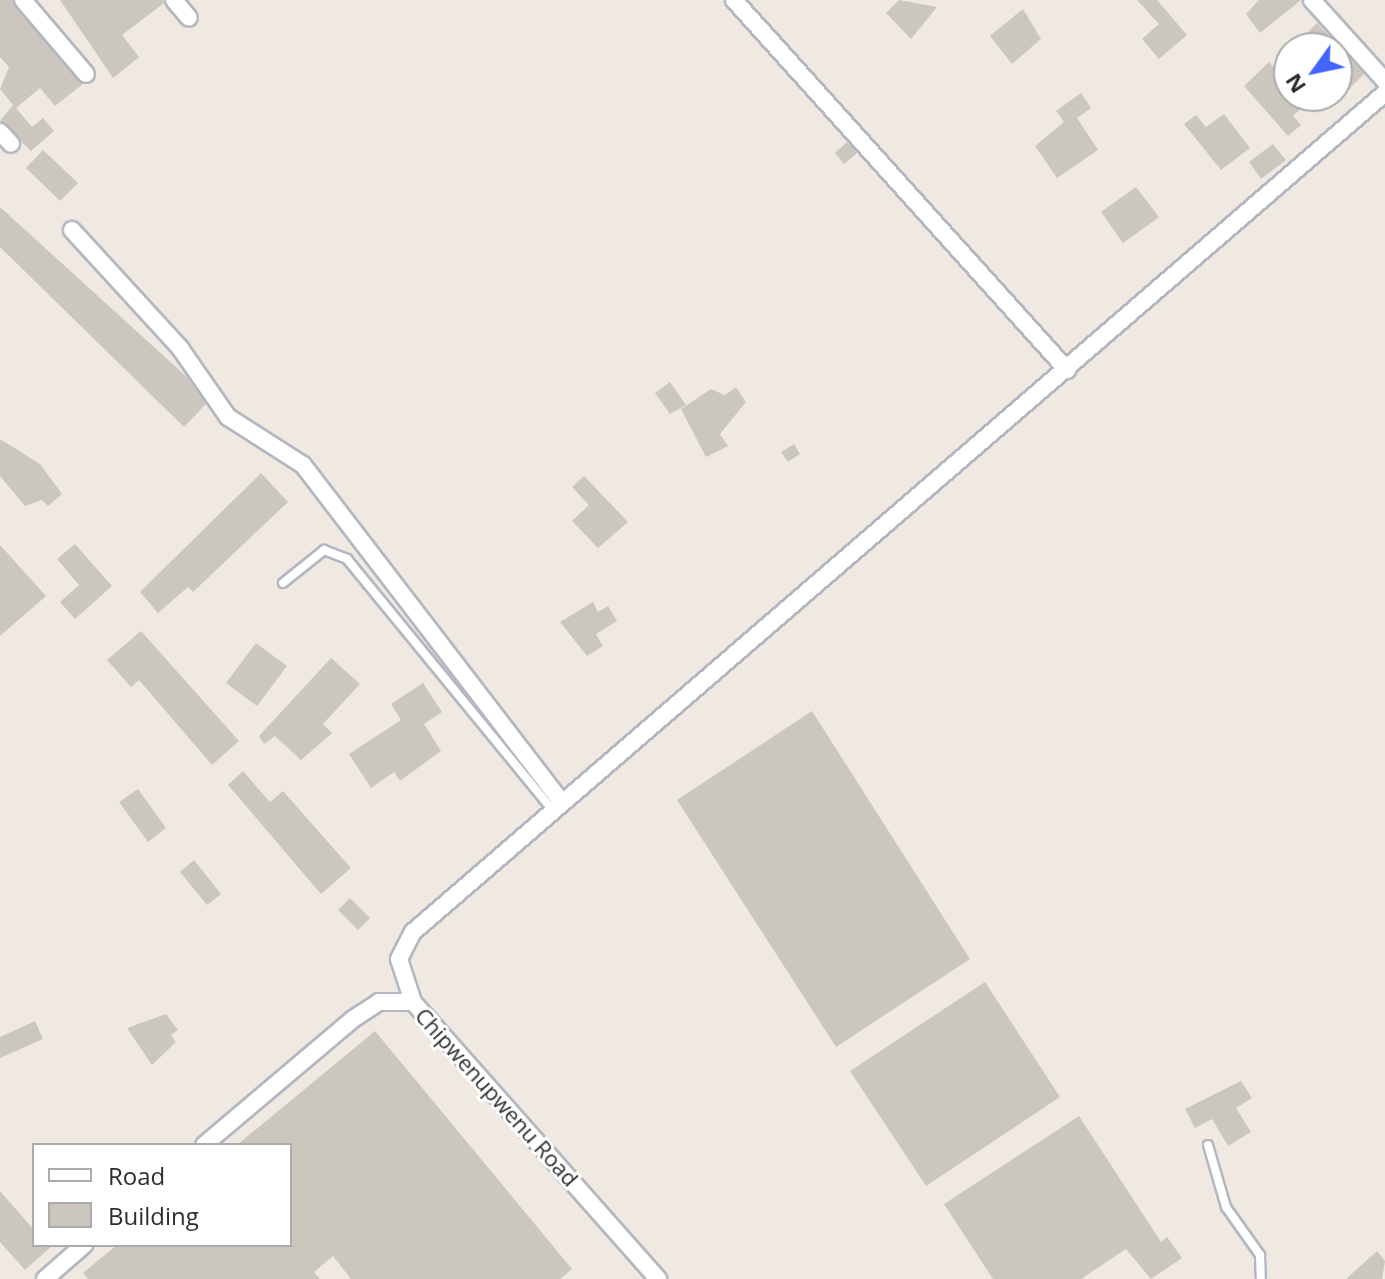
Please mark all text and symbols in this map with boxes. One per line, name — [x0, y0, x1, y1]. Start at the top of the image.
north arrow — [1273, 32, 1353, 112]
text: N — [1277, 68, 1312, 100]
street label: Chipwenupwenu Road — [410, 1002, 584, 1192]
legend — [32, 1143, 292, 1247]
text: Road — [108, 1159, 165, 1192]
text: Building — [108, 1199, 199, 1232]

